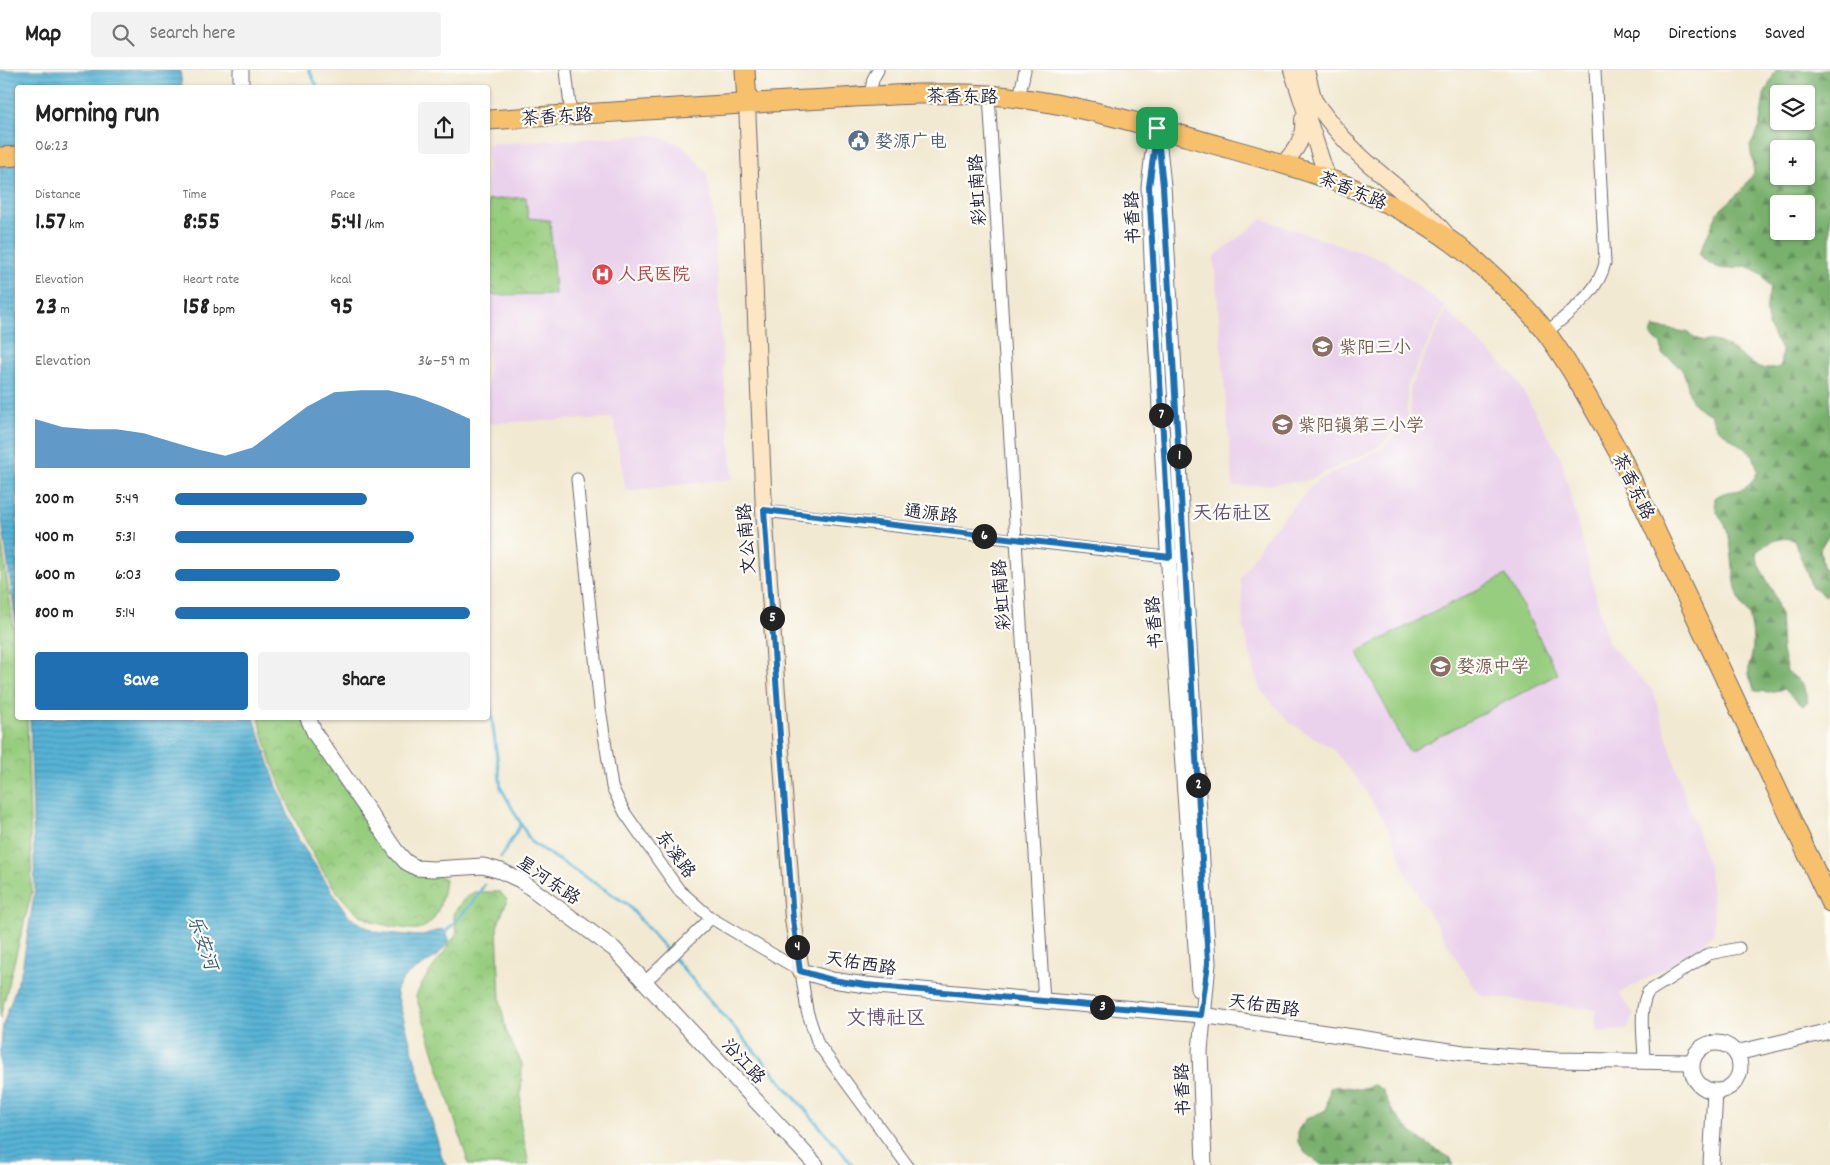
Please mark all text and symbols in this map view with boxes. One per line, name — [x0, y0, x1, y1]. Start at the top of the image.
search box — [91, 12, 441, 57]
text: Map — [25, 18, 61, 52]
icon: search — [109, 21, 137, 49]
text: Search here — [149, 21, 235, 48]
text: Map — [1613, 22, 1640, 47]
text: Directions — [1668, 22, 1737, 47]
text: Saved — [1765, 22, 1805, 47]
street label: 茶香东路 — [926, 85, 998, 112]
map controls — [1770, 85, 1815, 240]
button: layers — [1770, 85, 1815, 130]
text: Morning run — [35, 96, 159, 136]
button: share — [418, 102, 470, 154]
street label: 茶香东路 — [520, 104, 594, 133]
pin — [1136, 107, 1178, 149]
icon: arrive — [1143, 114, 1171, 142]
public building icon: 婺源广电 — [847, 129, 871, 153]
place label: 婺源广电 — [875, 131, 947, 156]
text: 06:23 — [35, 135, 68, 158]
button: + — [1770, 140, 1815, 185]
street label: 彩虹南路 — [965, 153, 994, 226]
street label: 茶香东路 — [1314, 167, 1390, 218]
text: Distance — [35, 185, 81, 205]
text: Time — [183, 185, 207, 205]
text: Pace — [330, 185, 355, 205]
street label: 书香路 — [1121, 190, 1148, 245]
button: − — [1770, 195, 1815, 240]
text: 1.57 — [35, 205, 66, 241]
text: 8:55 — [183, 205, 220, 241]
text: 5:41 — [330, 205, 362, 241]
text: km — [66, 215, 84, 235]
text: /km — [362, 215, 384, 235]
hospital icon: 人民医院 — [590, 262, 614, 286]
place label: 人民医院 — [618, 264, 690, 289]
text: Elevation — [35, 270, 84, 290]
text: Heart rate — [183, 270, 239, 290]
text: kcal — [330, 270, 352, 290]
text: 23 — [35, 290, 57, 326]
text: 158 — [183, 290, 210, 326]
text: 95 — [330, 290, 353, 326]
text: m — [57, 300, 70, 320]
text: bpm — [210, 300, 235, 320]
school or university icon: 紫阳三小 — [1311, 335, 1335, 359]
place label: 紫阳三小 — [1339, 337, 1411, 362]
text: Elevation — [35, 350, 91, 373]
text: 36–59 m — [418, 350, 470, 373]
pin: 7 — [1148, 402, 1174, 428]
text: 7 — [1159, 405, 1164, 425]
school or university icon: 紫阳镇第三小学 — [1270, 413, 1294, 437]
place label: 紫阳镇第三小学 — [1298, 415, 1424, 440]
pin: 1 — [1166, 444, 1192, 468]
text: 1 — [1178, 446, 1181, 466]
street label: 茶香东路 — [1605, 449, 1659, 525]
text: 200 m — [35, 488, 74, 511]
text: 5:49 — [115, 488, 139, 511]
street label: 通源路 — [902, 500, 959, 531]
district label: 天佑社区 — [1192, 501, 1272, 529]
street label: 文公南路 — [734, 502, 763, 576]
pin: 6 — [972, 524, 996, 548]
text: 400 m — [35, 526, 74, 549]
text: 5:31 — [115, 526, 136, 549]
text: 6 — [981, 526, 988, 546]
street label: 彩虹南路 — [989, 558, 1018, 632]
text: 600 m — [35, 564, 75, 587]
text: 6:03 — [115, 564, 141, 587]
street label: 书香路 — [1142, 595, 1171, 651]
text: 800 m — [35, 602, 74, 625]
text: 5:14 — [115, 602, 135, 625]
pin: 5 — [760, 606, 784, 630]
text: 5 — [769, 608, 776, 628]
button: Save — [35, 652, 248, 710]
button: Share — [258, 652, 470, 710]
school or university icon: 婺源中学 — [1429, 654, 1453, 678]
place label: 婺源中学 — [1457, 656, 1529, 681]
pin: 2 — [1186, 772, 1210, 798]
text: 2 — [1195, 775, 1202, 795]
street label: 东溪路 — [648, 826, 700, 885]
street label: 星河东路 — [511, 852, 584, 913]
water label: 乐安河 — [179, 912, 224, 977]
pin: 4 — [784, 934, 810, 960]
text: 4 — [795, 937, 800, 957]
street label: 天佑西路 — [823, 947, 898, 983]
street label: 天佑西路 — [1226, 990, 1301, 1025]
pin: 3 — [1090, 994, 1114, 1020]
text: 3 — [1099, 997, 1106, 1017]
district label: 文博社区 — [846, 1006, 926, 1034]
street label: 沿江路 — [715, 1034, 770, 1091]
street label: 书香路 — [1171, 1062, 1198, 1117]

